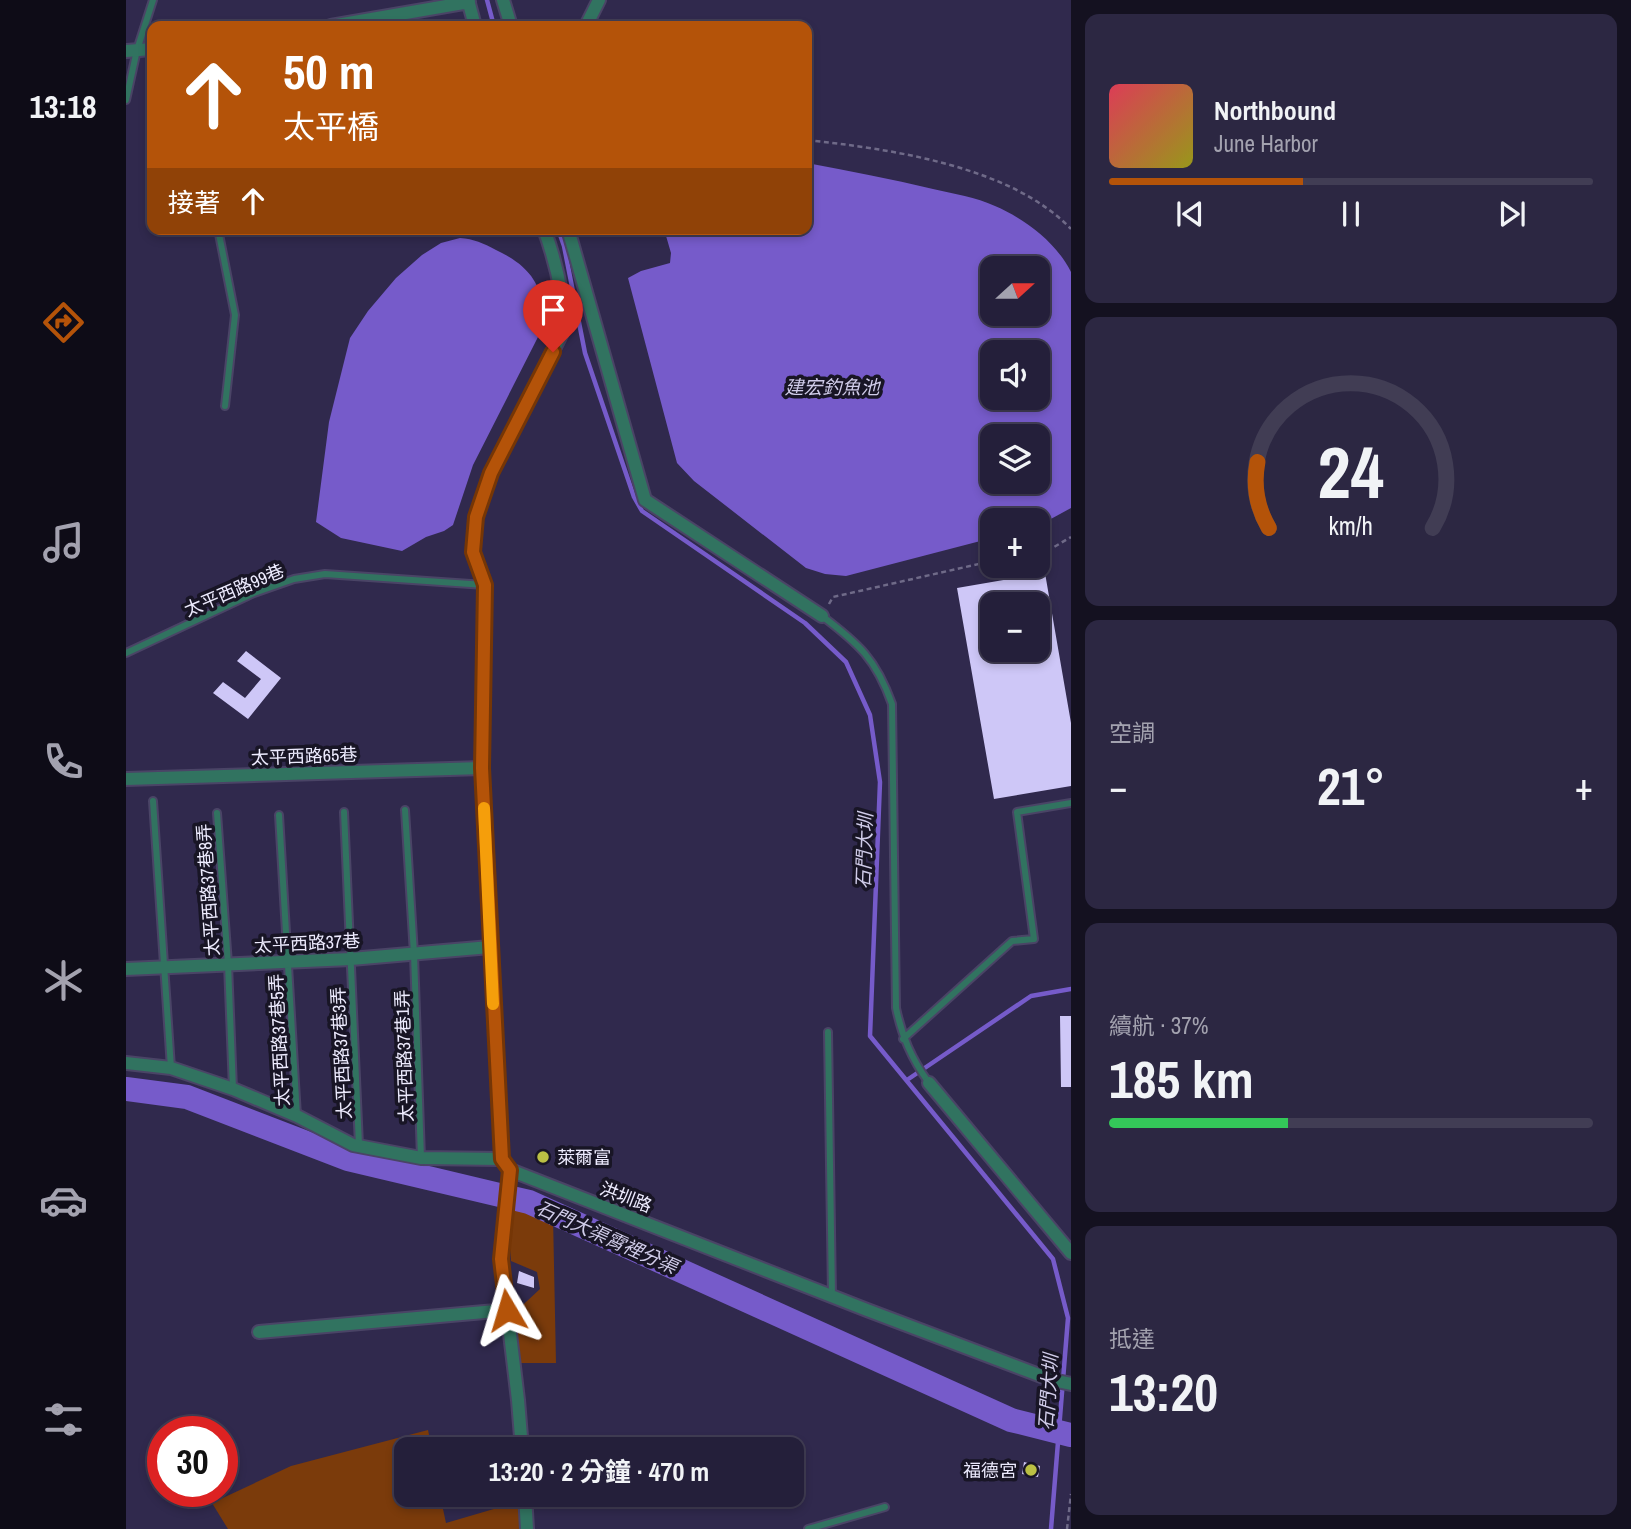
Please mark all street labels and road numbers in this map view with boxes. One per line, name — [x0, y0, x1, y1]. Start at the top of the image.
street label: 太平西路99巷 — [180, 558, 288, 622]
street label: 太平西路65巷 — [250, 742, 358, 770]
street label: 太平西路37巷8弄 — [191, 823, 225, 957]
street label: 太平西路37巷 — [253, 928, 361, 958]
street label: 太平西路37巷5弄 — [263, 973, 295, 1107]
street label: 太平西路37巷3弄 — [325, 986, 357, 1120]
street label: 太平西路37巷1弄 — [389, 989, 419, 1123]
street label: 洪圳路 — [596, 1176, 656, 1218]

